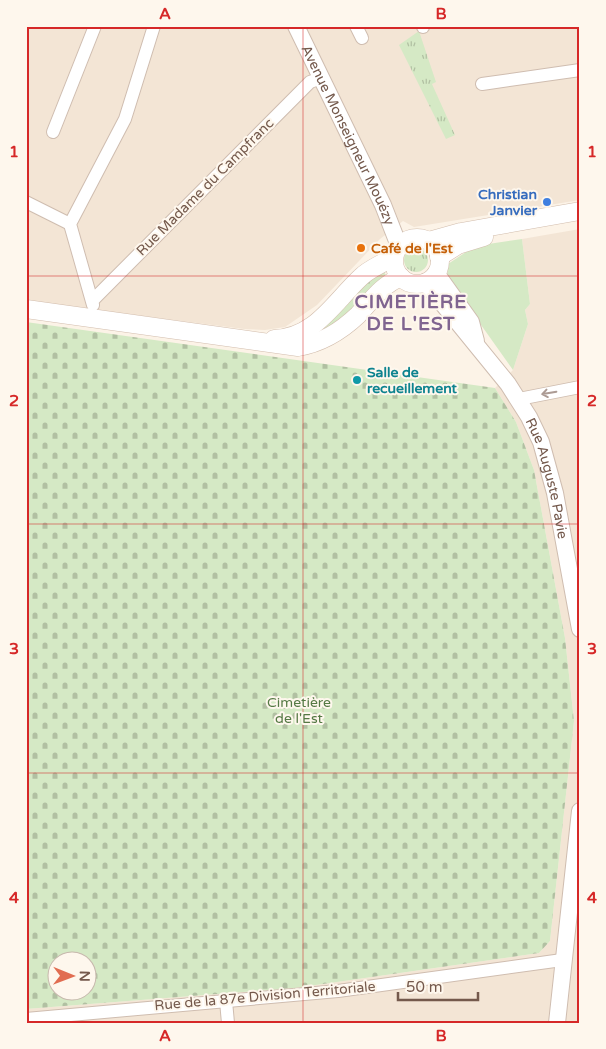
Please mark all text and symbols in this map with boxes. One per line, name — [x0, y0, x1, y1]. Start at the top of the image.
text: A — [159, 4, 171, 24]
text: B — [435, 4, 447, 24]
street label: Avenue Monseigneur Mouézy — [298, 42, 399, 228]
street label: Rue Madame du Campfranc — [133, 115, 277, 259]
text: 1 — [9, 142, 19, 162]
text: 1 — [587, 142, 597, 162]
place label: Christian Janvier — [478, 186, 538, 219]
marker: Christian Janvier — [541, 196, 553, 208]
place label: Café de l'Est — [371, 240, 453, 257]
marker: Café de l'Est — [355, 242, 367, 254]
district label: CIMETIÈRE DE L'EST — [355, 290, 467, 335]
place label: Salle de recueillement — [367, 364, 458, 397]
marker: Salle de recueillement — [351, 374, 363, 386]
one-way arrow — [541, 388, 557, 398]
text: 2 — [9, 391, 19, 411]
text: 2 — [587, 391, 597, 411]
street label: Rue Auguste Pavie — [522, 415, 572, 540]
text: 3 — [9, 639, 19, 659]
text: 3 — [587, 639, 597, 659]
park label: Cimetière de l'Est — [267, 694, 331, 727]
text: 4 — [9, 888, 19, 908]
text: 4 — [587, 888, 597, 908]
north arrow — [48, 952, 98, 1002]
scale bar — [398, 969, 478, 1001]
text: N — [76, 970, 93, 982]
street label: Rue de la 87e Division Territoriale — [154, 978, 376, 1014]
text: 50 m — [406, 978, 443, 996]
text: A — [159, 1026, 171, 1046]
text: B — [435, 1026, 447, 1046]

